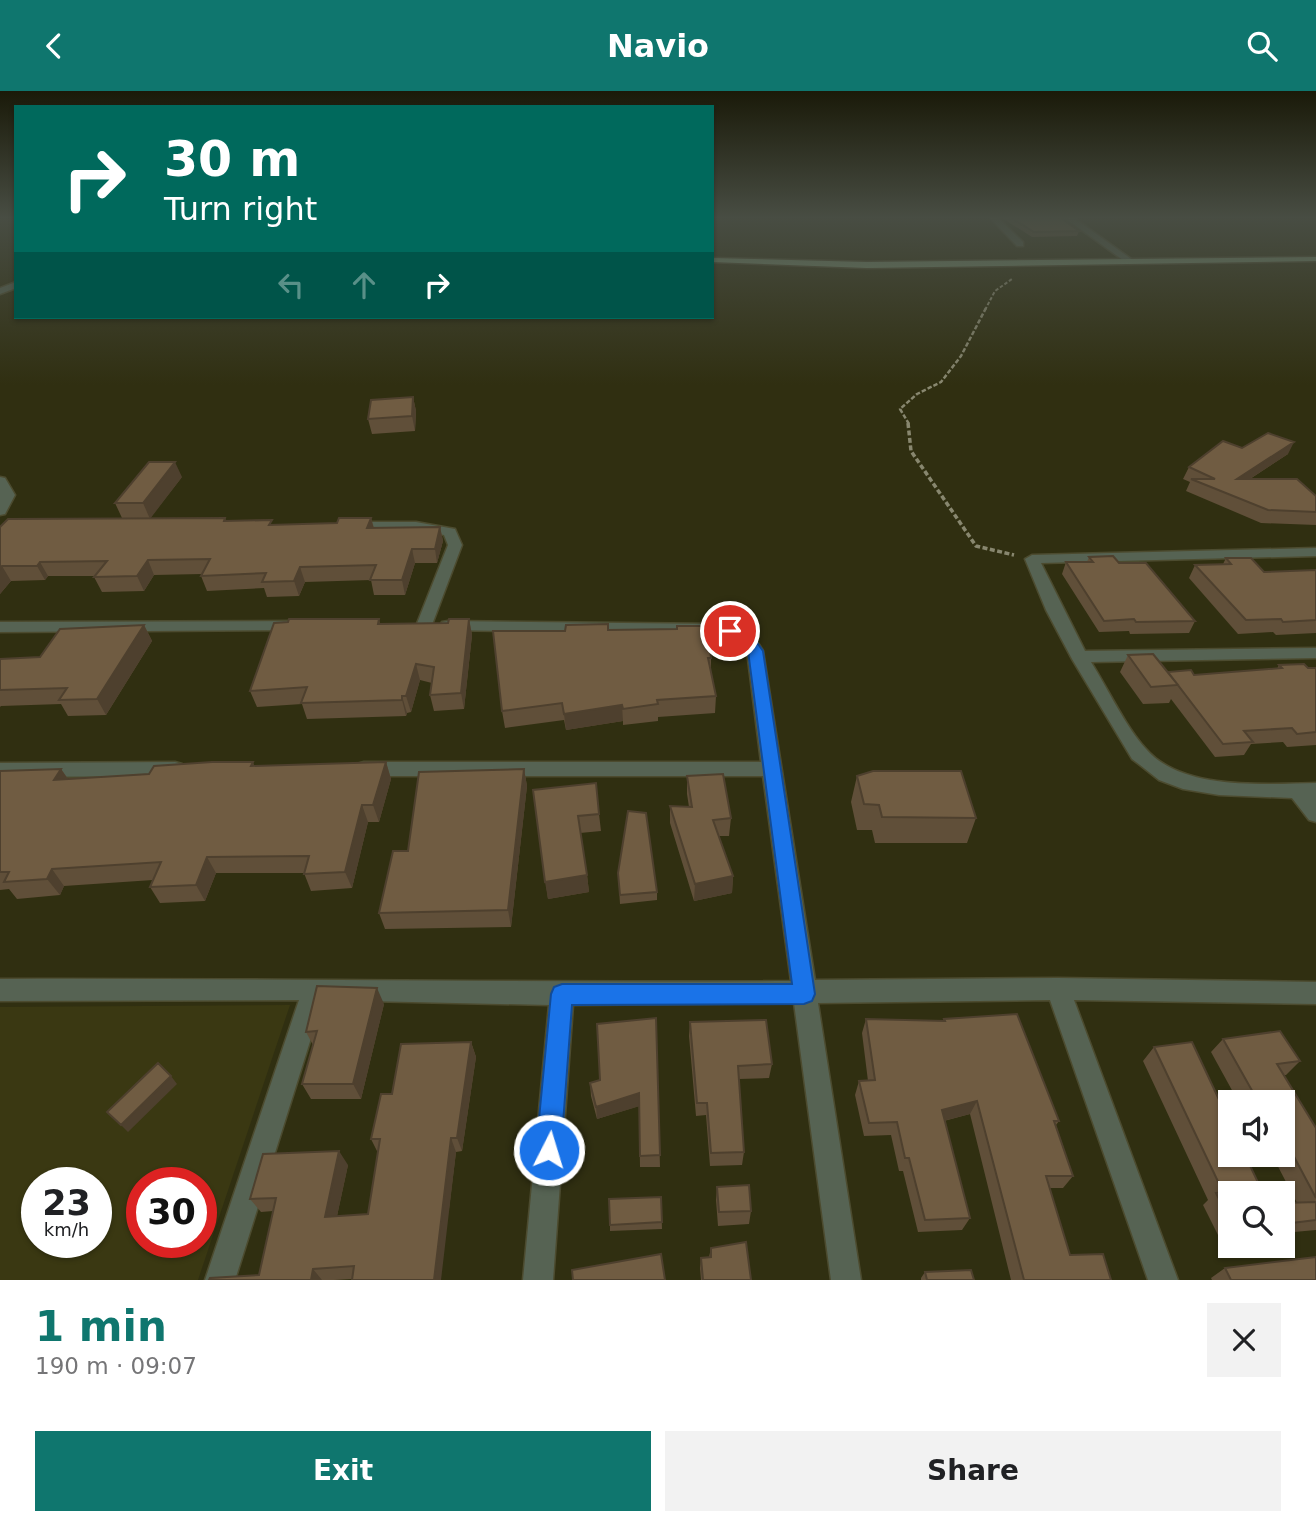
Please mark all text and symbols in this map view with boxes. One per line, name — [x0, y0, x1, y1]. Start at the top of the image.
icon: back — [35, 27, 73, 65]
text: Navio — [607, 27, 709, 65]
icon: search — [1243, 27, 1281, 65]
text: 30 m — [164, 131, 300, 188]
icon: right — [49, 133, 140, 224]
text: Turn right — [164, 190, 317, 228]
icon: left — [272, 266, 310, 304]
icon: ahead — [345, 266, 383, 304]
icon: right — [418, 266, 456, 304]
pin — [700, 601, 760, 661]
icon: arrive — [711, 612, 749, 650]
map controls — [1218, 1090, 1295, 1258]
button: sound — [1218, 1090, 1295, 1167]
position arrow — [512, 1113, 586, 1187]
speed limit sign: 30 — [126, 1167, 217, 1258]
button: search — [1218, 1181, 1295, 1258]
text: 23 — [42, 1183, 91, 1223]
text: km/h — [44, 1219, 89, 1240]
text: 1 min — [35, 1302, 167, 1351]
button: close — [1207, 1303, 1281, 1377]
text: 190 m · 09:07 — [35, 1353, 197, 1379]
button: Exit — [35, 1431, 651, 1511]
button: Share — [665, 1431, 1281, 1511]

